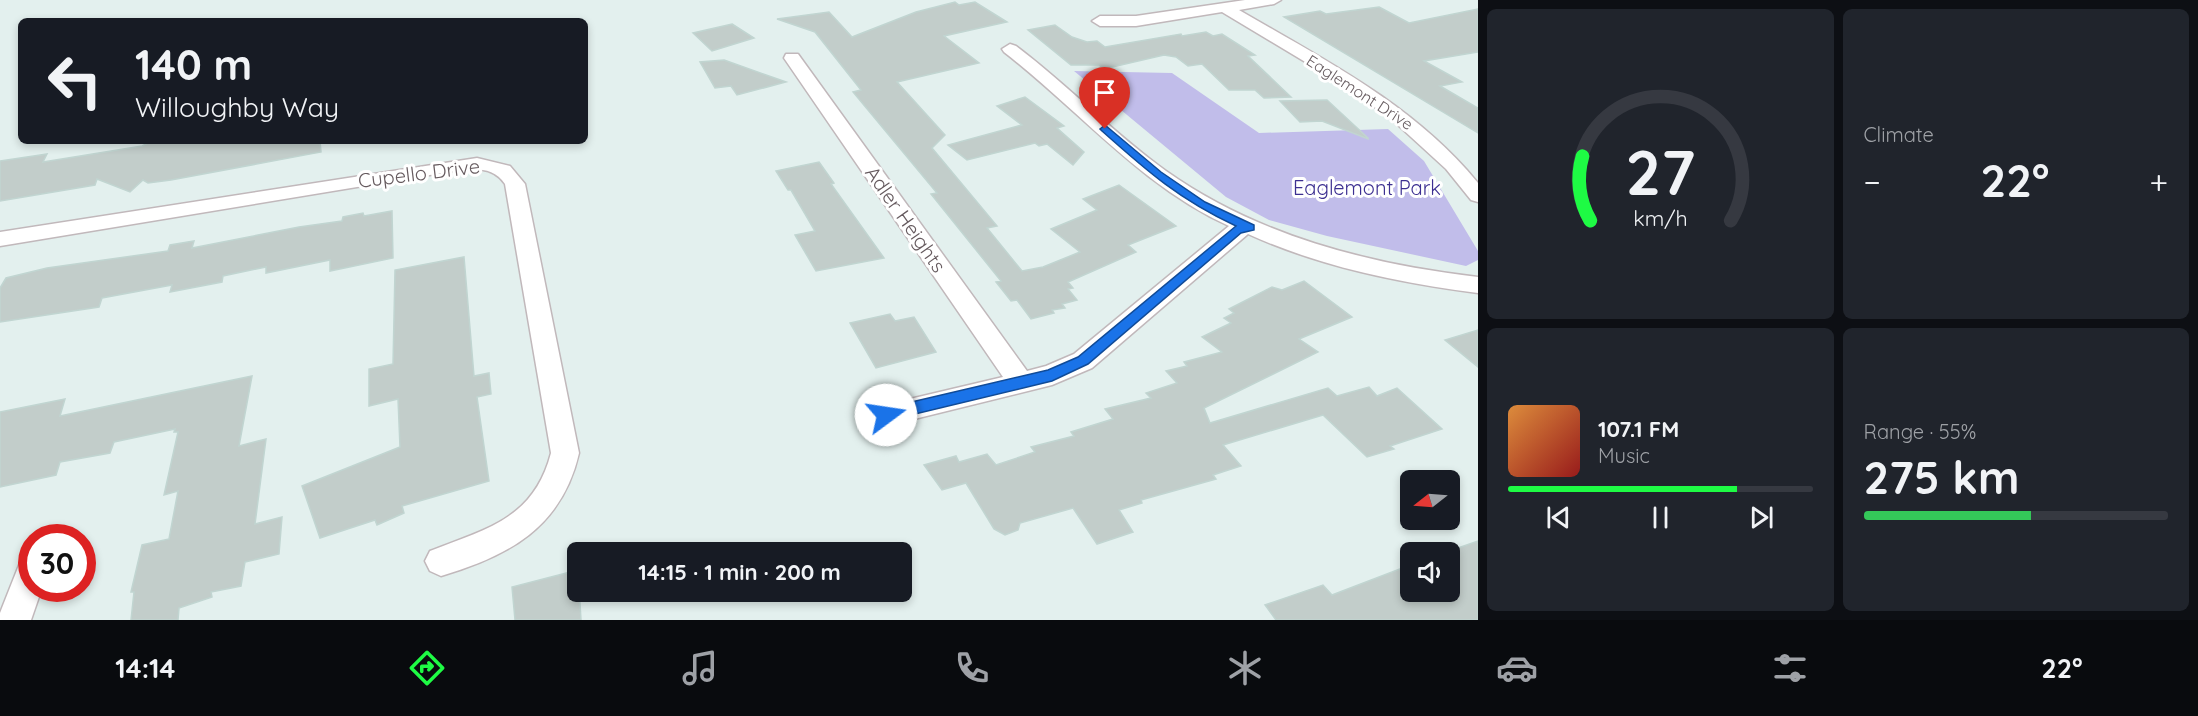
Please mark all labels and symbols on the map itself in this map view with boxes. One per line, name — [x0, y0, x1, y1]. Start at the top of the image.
street label: Eaglemont Drive — [1303, 50, 1417, 134]
pin — [1079, 67, 1130, 129]
street label: Cupello Drive — [357, 153, 481, 193]
street label: Adler Heights — [860, 161, 952, 277]
park label: Eaglemont Park — [1293, 175, 1441, 200]
position arrow — [854, 383, 918, 447]
north arrow — [1400, 470, 1460, 530]
speed limit sign: 30 — [18, 524, 96, 602]

